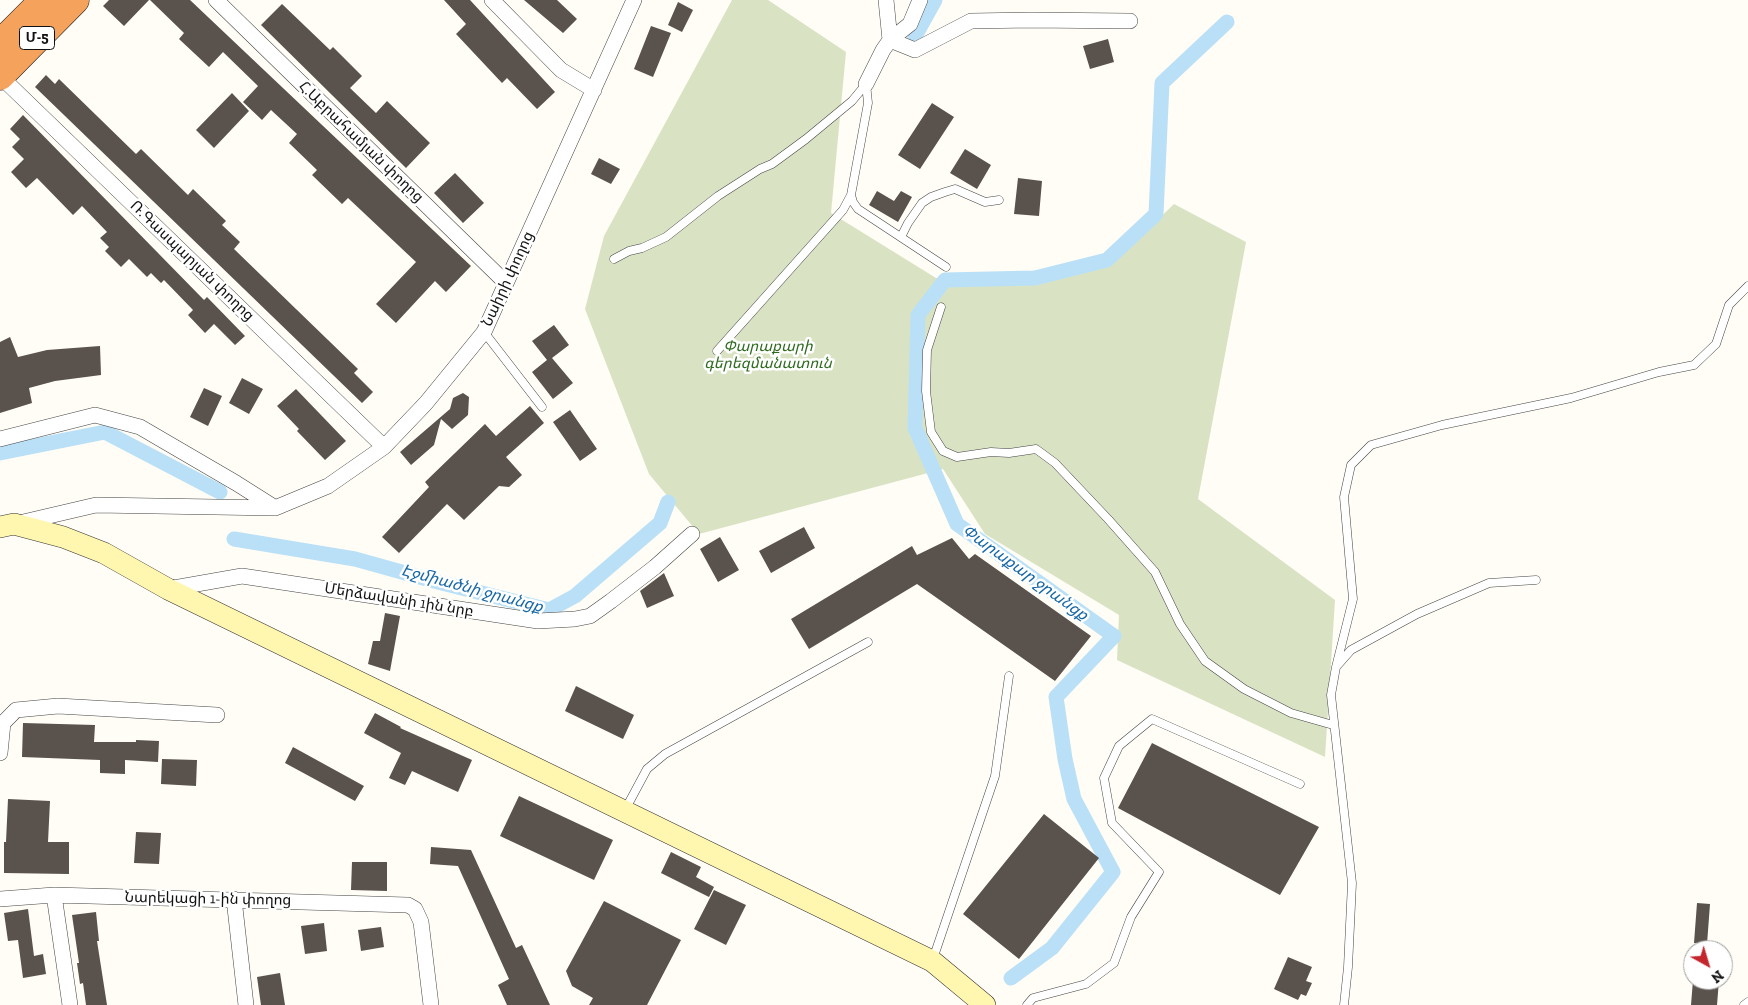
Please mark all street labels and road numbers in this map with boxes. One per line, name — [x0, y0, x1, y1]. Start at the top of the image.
road number: Մ-5 — [20, 26, 54, 49]
street label: Հ.Աբրահամյան փողոց — [295, 78, 427, 206]
street label: Ռ.Գասպարյան փողոց — [126, 197, 258, 325]
street label: Նաիրի փողոց — [478, 229, 538, 329]
street label: Մերձավանի 1ին նրբ — [323, 579, 475, 621]
street label: Նարեկացի 1-ին փողոց — [124, 889, 292, 909]

